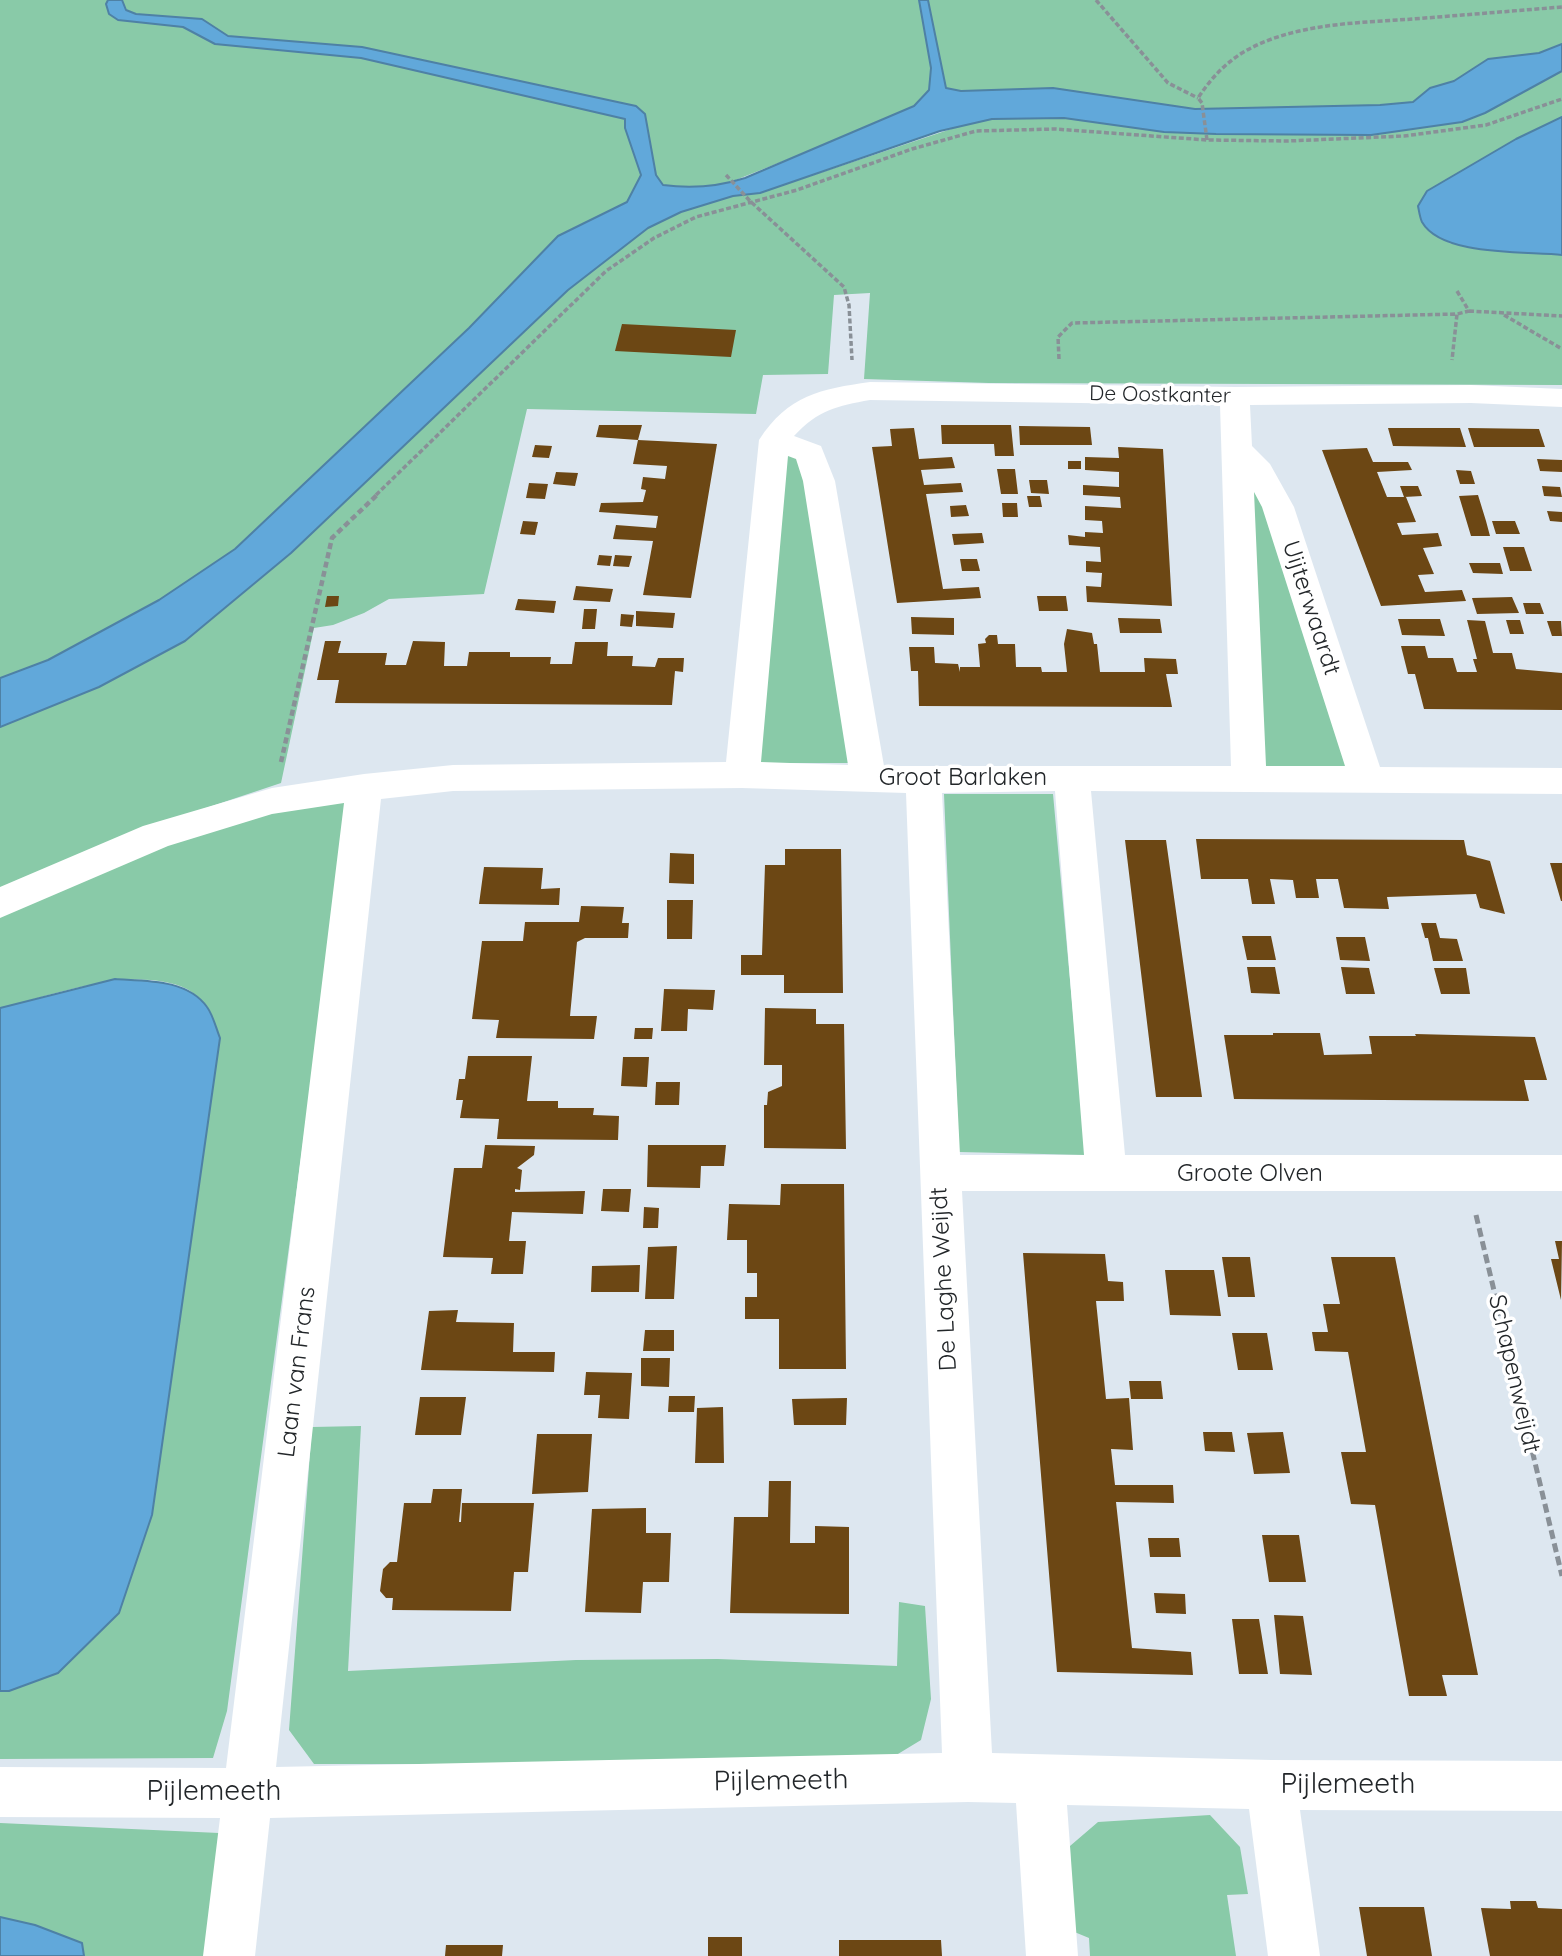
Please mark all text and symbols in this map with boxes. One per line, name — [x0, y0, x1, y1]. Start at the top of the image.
street label: De Oostkanter — [1089, 381, 1231, 409]
street label: Uijterwaardt — [1276, 537, 1346, 679]
street label: Groot Barlaken — [879, 764, 1047, 792]
street label: Groote Olven — [1177, 1160, 1323, 1188]
street label: De Laghe Weijdt — [925, 1186, 963, 1372]
street label: Laan van Frans — [272, 1285, 322, 1459]
street label: Schapenweijdt — [1482, 1292, 1546, 1456]
street label: Pijlemeeth — [713, 1763, 849, 1799]
street label: Pijlemeeth — [1281, 1768, 1415, 1802]
street label: Pijlemeeth — [147, 1775, 281, 1809]

